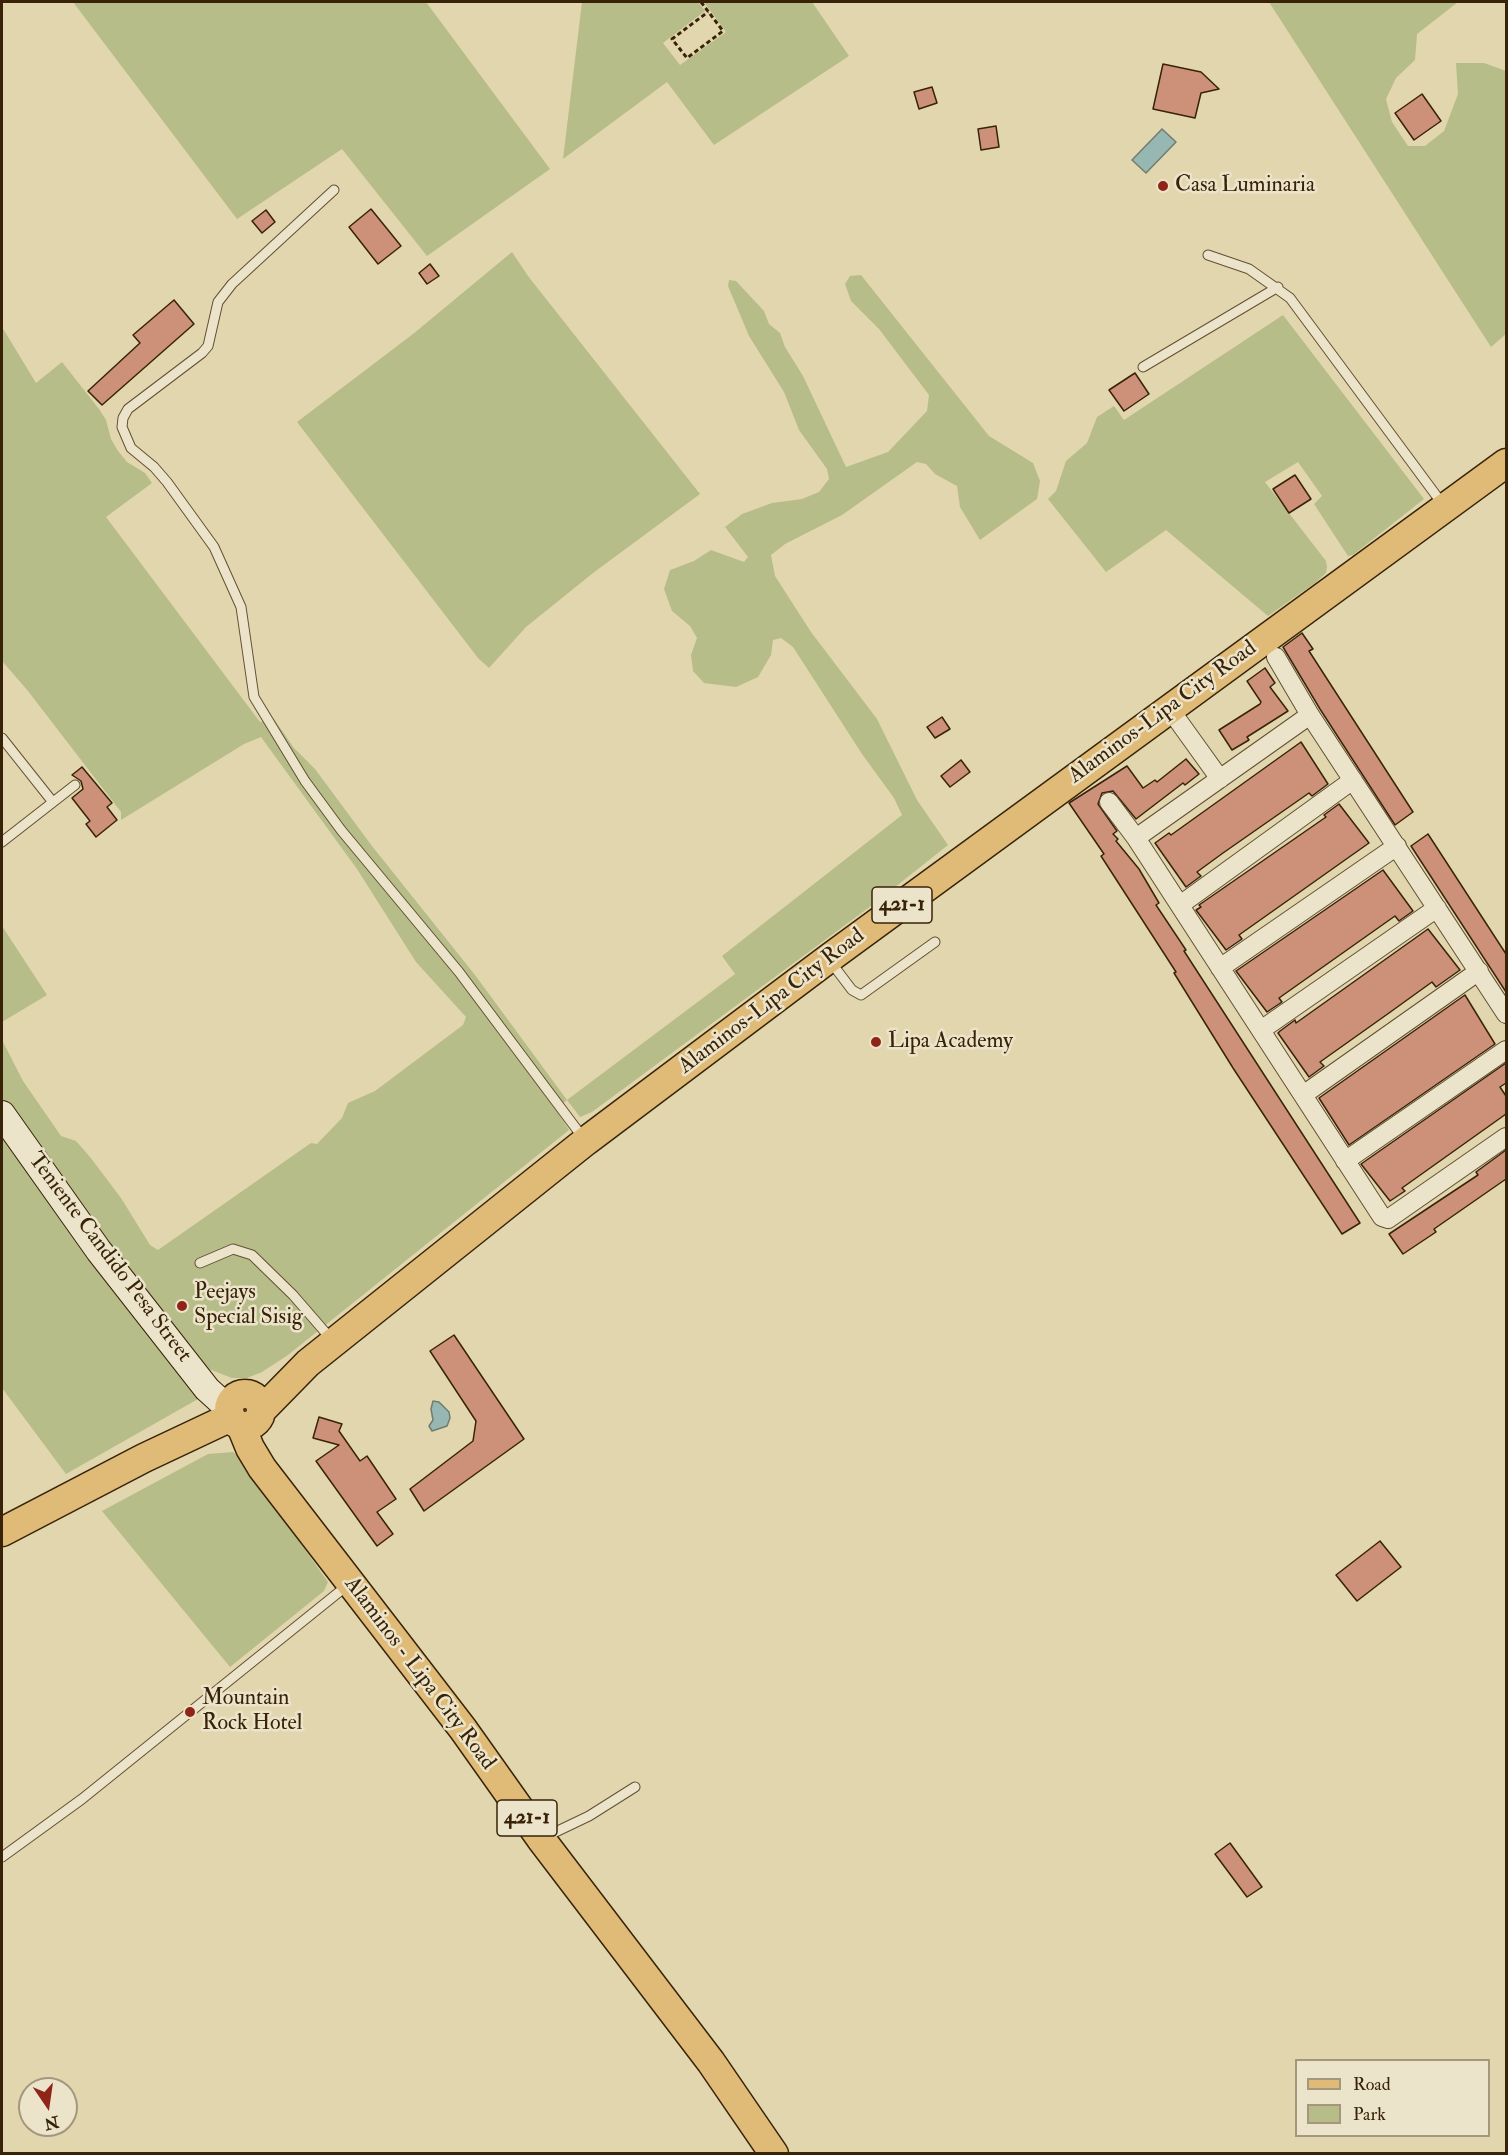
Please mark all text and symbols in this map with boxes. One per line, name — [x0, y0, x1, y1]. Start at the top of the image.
place label: Casa Luminaria — [1175, 173, 1315, 199]
marker: Casa Luminaria — [1156, 179, 1170, 193]
street label: Alaminos-Lipa City Road — [1064, 636, 1262, 790]
road number: 421-1 — [872, 887, 932, 923]
street label: Alaminos-Lipa City Road — [674, 923, 870, 1081]
place label: Lipa Academy — [888, 1029, 1013, 1055]
marker: Lipa Academy — [869, 1035, 883, 1049]
street label: Teniente Candido Pesa Street — [21, 1148, 197, 1368]
place label: Peejays Special Sisig — [194, 1280, 303, 1332]
marker: Peejays Special Sisig — [175, 1299, 189, 1313]
street label: Alaminos - Lipa City Road — [338, 1572, 500, 1776]
place label: Mountain Rock Hotel — [202, 1686, 302, 1738]
marker: Mountain Rock Hotel — [183, 1705, 197, 1719]
road number: 421-1 — [497, 1800, 557, 1836]
legend — [1295, 2059, 1490, 2137]
text: Road — [1353, 2073, 1391, 2096]
north arrow — [18, 2077, 78, 2137]
text: Park — [1353, 2103, 1386, 2126]
text: N — [42, 2111, 61, 2134]

